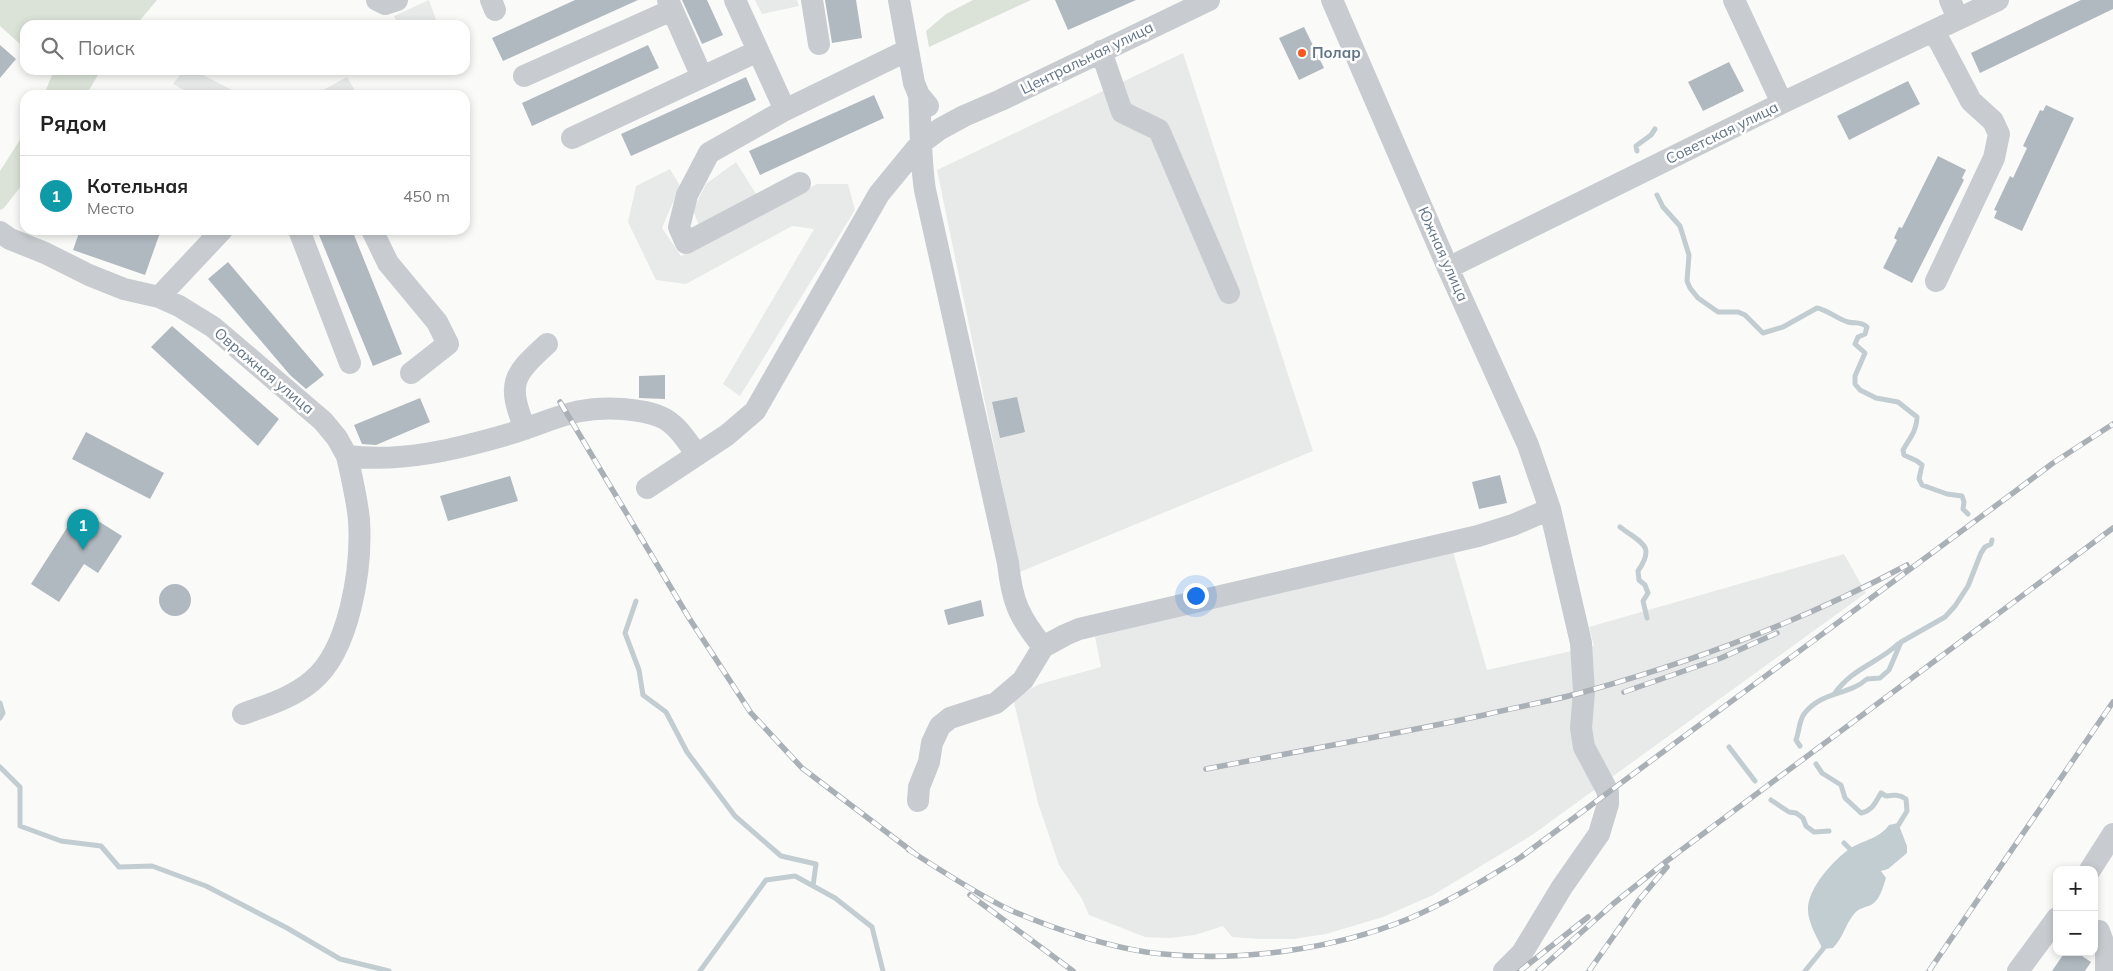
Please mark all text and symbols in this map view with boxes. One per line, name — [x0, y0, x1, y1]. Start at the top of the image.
street label: Центральная улица — [1017, 17, 1156, 98]
search box — [20, 20, 470, 75]
icon: search — [38, 34, 66, 62]
text: Поиск — [78, 36, 135, 60]
place label: Полар — [1312, 43, 1361, 62]
marker: Полар — [1296, 47, 1308, 59]
street label: Советская улица — [1662, 97, 1781, 168]
text: Рядом — [40, 110, 107, 136]
text: Котельная — [87, 174, 188, 198]
text: 1 — [51, 186, 61, 206]
text: 450 m — [403, 186, 450, 206]
text: Место — [87, 198, 134, 218]
street label: Южная улица — [1414, 203, 1473, 304]
street label: Овражная улица — [211, 323, 318, 418]
pin: 1 — [67, 509, 99, 550]
your location — [1183, 583, 1209, 609]
map controls — [2053, 866, 2098, 956]
button: + — [2053, 866, 2098, 911]
button: − — [2053, 911, 2098, 956]

